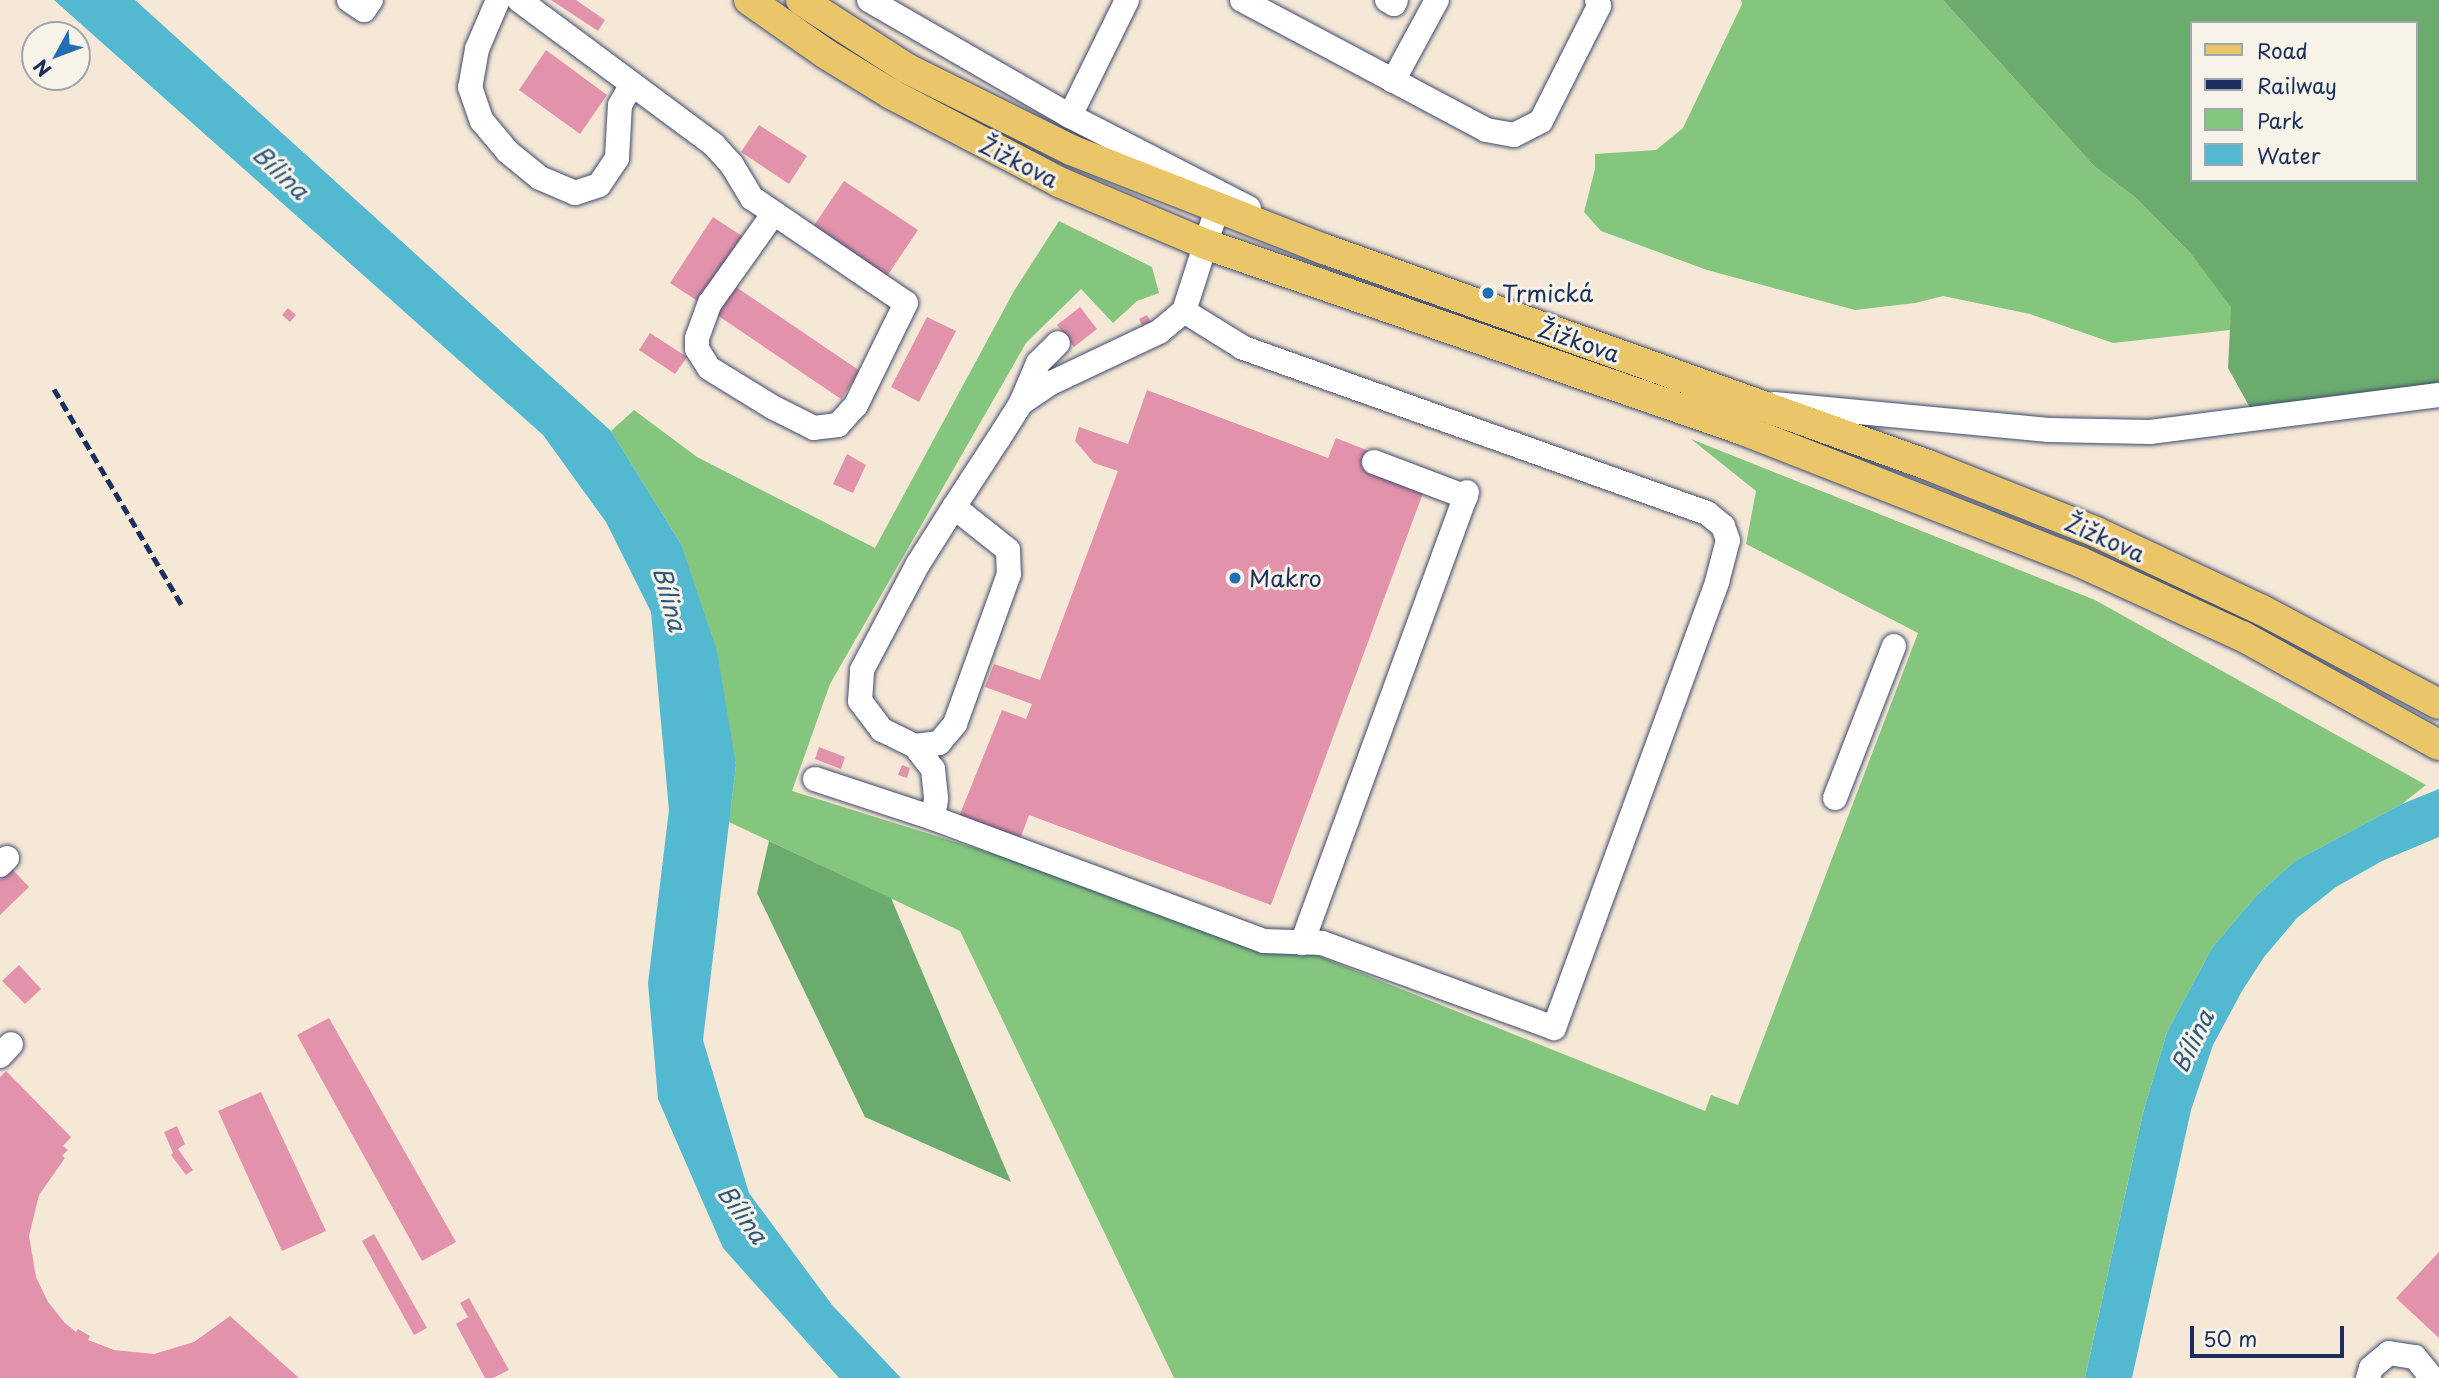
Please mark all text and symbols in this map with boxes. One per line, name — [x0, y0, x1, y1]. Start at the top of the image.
north arrow — [21, 21, 91, 91]
legend — [2190, 21, 2418, 182]
text: Road — [2257, 34, 2308, 66]
text: N — [26, 54, 57, 83]
text: Railway — [2257, 69, 2337, 101]
text: Park — [2257, 104, 2304, 136]
street label: Žižkova — [975, 131, 1063, 193]
water label: Bílina — [247, 139, 315, 205]
text: Water — [2257, 139, 2320, 171]
place label: Trmická — [1502, 279, 1593, 307]
marker: Trmická — [1480, 285, 1496, 301]
street label: Žižkova — [1535, 314, 1623, 368]
street label: Žižkova — [2061, 508, 2149, 568]
water label: Bílina — [648, 564, 692, 634]
place label: Makro — [1249, 564, 1322, 592]
marker: Makro — [1227, 570, 1243, 586]
water label: Bílina — [2165, 1005, 2219, 1077]
water label: Bílina — [712, 1179, 774, 1249]
scale bar — [2194, 1312, 2348, 1356]
text: 50 m — [2203, 1322, 2257, 1354]

